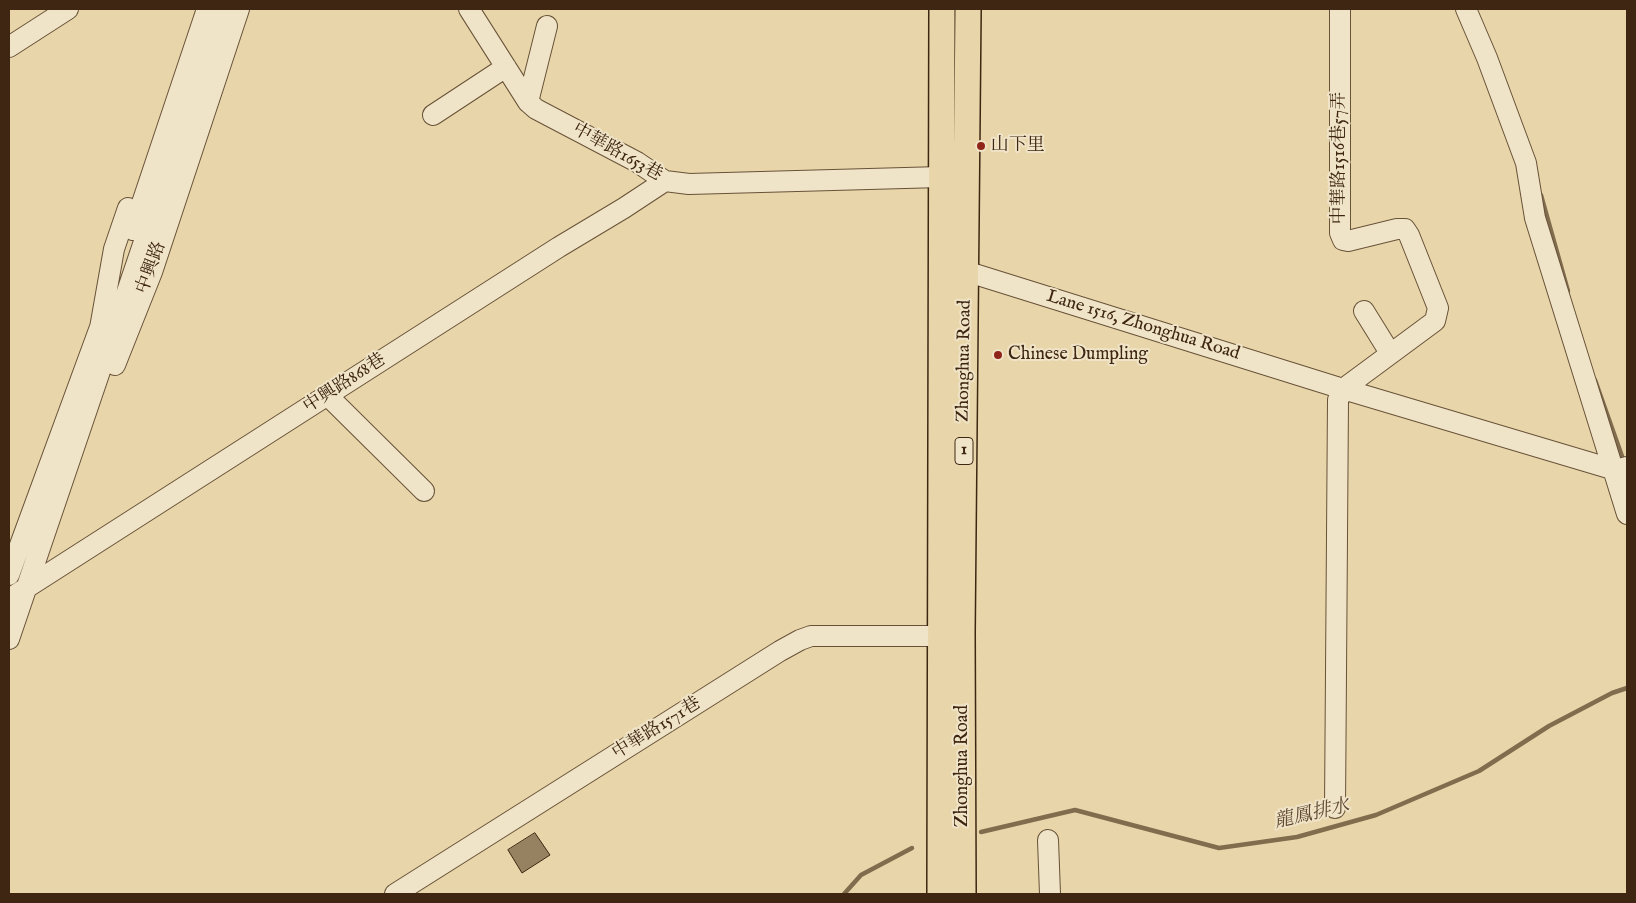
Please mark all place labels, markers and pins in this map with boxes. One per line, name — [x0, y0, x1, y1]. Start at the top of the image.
place label: 山下里 — [991, 135, 1045, 157]
marker: 山下里 — [975, 140, 987, 152]
place label: Chinese Dumpling — [1008, 344, 1148, 366]
marker: Chinese Dumpling — [992, 349, 1004, 361]

